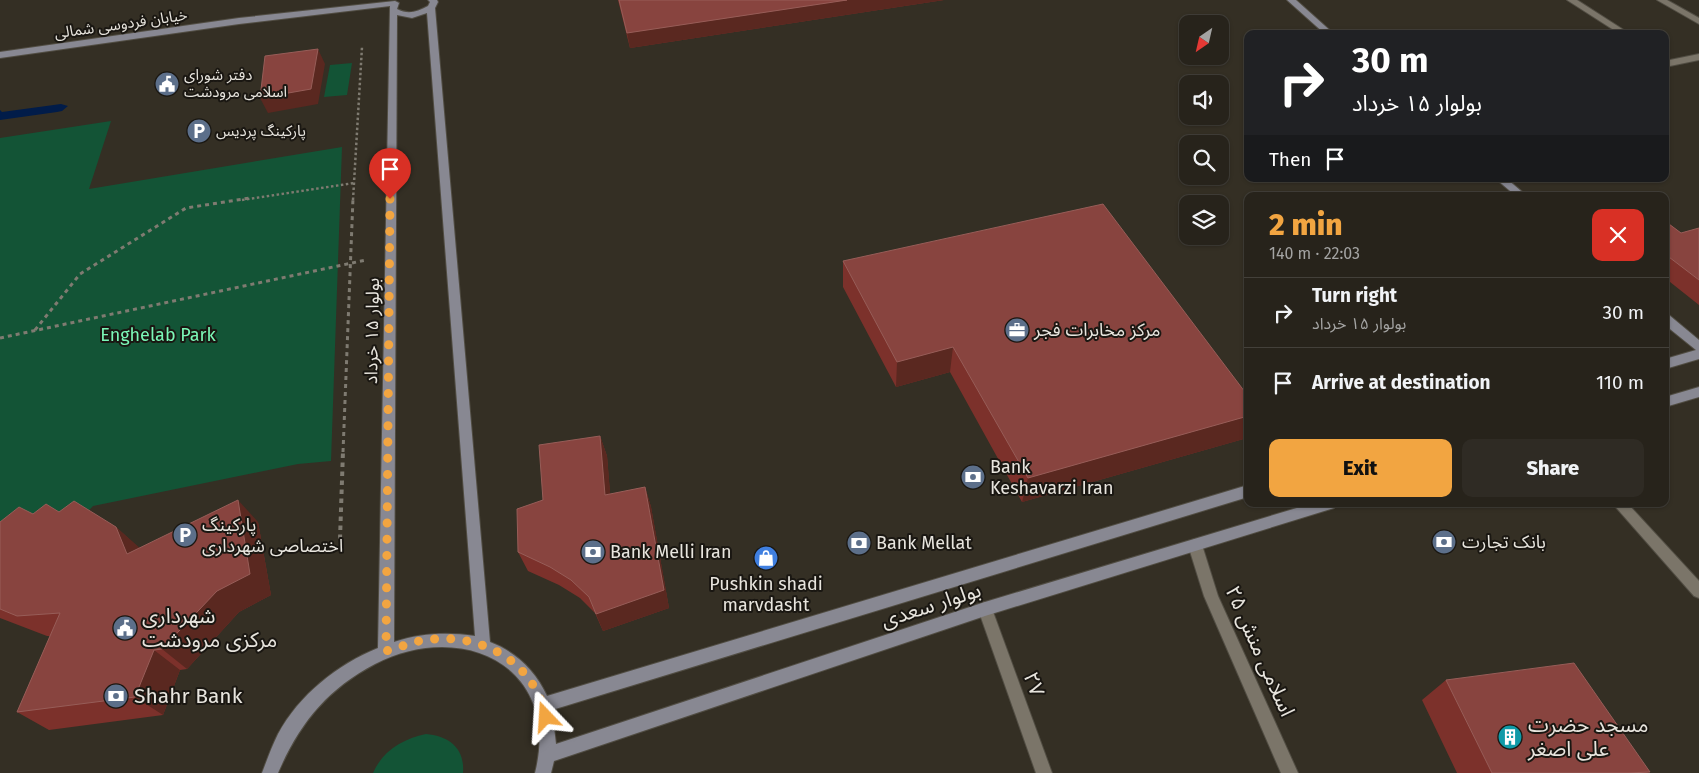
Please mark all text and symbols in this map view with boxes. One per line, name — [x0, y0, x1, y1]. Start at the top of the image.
street label: خیابان فردوسی شمالی — [53, 6, 189, 42]
north arrow — [1179, 15, 1229, 65]
map controls — [1179, 15, 1229, 245]
text: 30 m — [1352, 39, 1429, 81]
icon: right — [1269, 50, 1334, 115]
place label: دفتر شورای اسلامی مرودشت — [184, 66, 287, 101]
public building icon: دفتر شورای اسلامی مرودشت — [154, 71, 180, 97]
button: sound — [1179, 75, 1229, 125]
text: بولوار ۱۵ خرداد — [1352, 90, 1482, 117]
parking icon: پارکینگ پردیس — [186, 118, 212, 144]
place label: پارکینگ پردیس — [216, 122, 306, 141]
button: search — [1179, 135, 1229, 185]
icon: arrive — [1321, 145, 1349, 173]
pin — [369, 148, 411, 199]
text: Then — [1269, 148, 1311, 171]
icon: arrive — [376, 155, 404, 183]
button: layers — [1179, 195, 1229, 245]
text: 2 min — [1269, 207, 1342, 243]
button: close — [1592, 209, 1644, 261]
text: 140 m · 22:03 — [1269, 244, 1360, 263]
street label: بولوار ۱۵ خرداد — [360, 278, 384, 384]
text: Turn right — [1312, 284, 1397, 307]
icon: right — [1269, 299, 1297, 327]
text: 30 m — [1603, 301, 1644, 324]
text: بولوار ۱۵ خرداد — [1312, 314, 1406, 333]
office icon: مرکز مخابرات فجر — [1004, 317, 1030, 343]
place label: مرکز مخابرات فجر — [1033, 319, 1160, 341]
park label: Enghelab Park — [100, 324, 217, 346]
icon: arrive — [1269, 369, 1297, 397]
text: Arrive at destination — [1312, 371, 1491, 394]
text: 110 m — [1596, 371, 1644, 394]
button: Exit — [1269, 439, 1452, 497]
button: Share — [1462, 439, 1644, 497]
place label: Bank Keshavarzi Iran — [990, 456, 1113, 499]
bank icon: Bank Keshavarzi Iran — [960, 464, 986, 490]
place label: پارکینگ اختصاصی شهرداری — [202, 514, 343, 557]
parking icon: پارکینگ اختصاصی شهرداری — [172, 522, 198, 548]
bank icon: بانک تجارت — [1431, 529, 1457, 555]
bank icon: Bank Mellat — [846, 530, 872, 556]
place label: بانک تجارت — [1462, 531, 1546, 553]
place label: Bank Mellat — [876, 532, 972, 554]
bank icon: Bank Melli Iran — [580, 539, 606, 565]
place label: Bank Melli Iran — [610, 541, 731, 563]
shop icon: Pushkin shadi marvdasht — [753, 545, 779, 571]
place label: Pushkin shadi marvdasht — [709, 573, 823, 616]
street label: بولوار سعدی — [878, 577, 984, 633]
street label: اسلامی منش ۲۵ — [1220, 582, 1300, 720]
place label: شهرداری مرکزی مرودشت — [142, 603, 277, 653]
public building icon: شهرداری مرکزی مرودشت — [112, 615, 138, 641]
street label: ۲۷ — [1018, 668, 1050, 700]
bank icon: Shahr Bank — [103, 683, 129, 709]
place label: Shahr Bank — [134, 683, 243, 709]
position arrow — [519, 690, 571, 742]
place label: مسجد حضرت علی اصغر — [1527, 712, 1648, 762]
building icon: مسجد حضرت علی اصغر — [1497, 724, 1523, 750]

